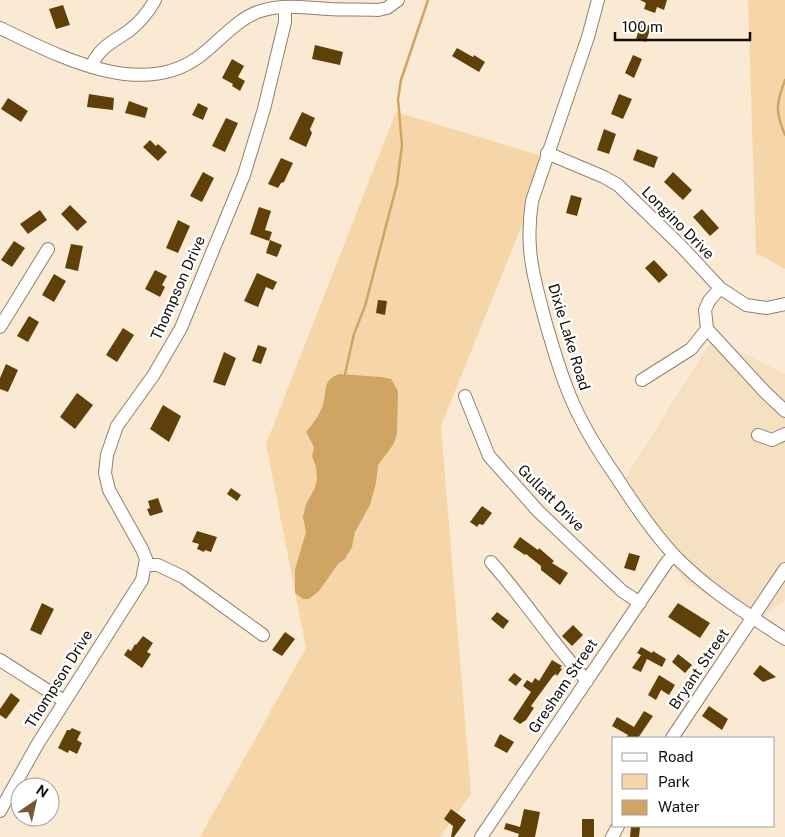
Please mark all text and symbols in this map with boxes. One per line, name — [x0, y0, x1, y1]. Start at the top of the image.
scale bar — [615, 10, 750, 42]
text: 100 m — [622, 18, 663, 35]
street label: Longino Drive — [639, 183, 718, 262]
street label: Thompson Drive — [147, 233, 208, 342]
street label: Dixie Lake Road — [545, 281, 594, 392]
street label: Gullatt Drive — [515, 461, 588, 534]
street label: Bryant Street — [665, 625, 732, 712]
street label: Thompson Drive — [22, 627, 96, 731]
street label: Gresham Street — [525, 635, 601, 736]
legend — [612, 737, 775, 827]
text: Road — [658, 748, 694, 765]
text: Park — [658, 773, 690, 790]
north arrow — [10, 777, 60, 827]
text: N — [33, 782, 51, 801]
text: Water — [658, 798, 700, 815]

